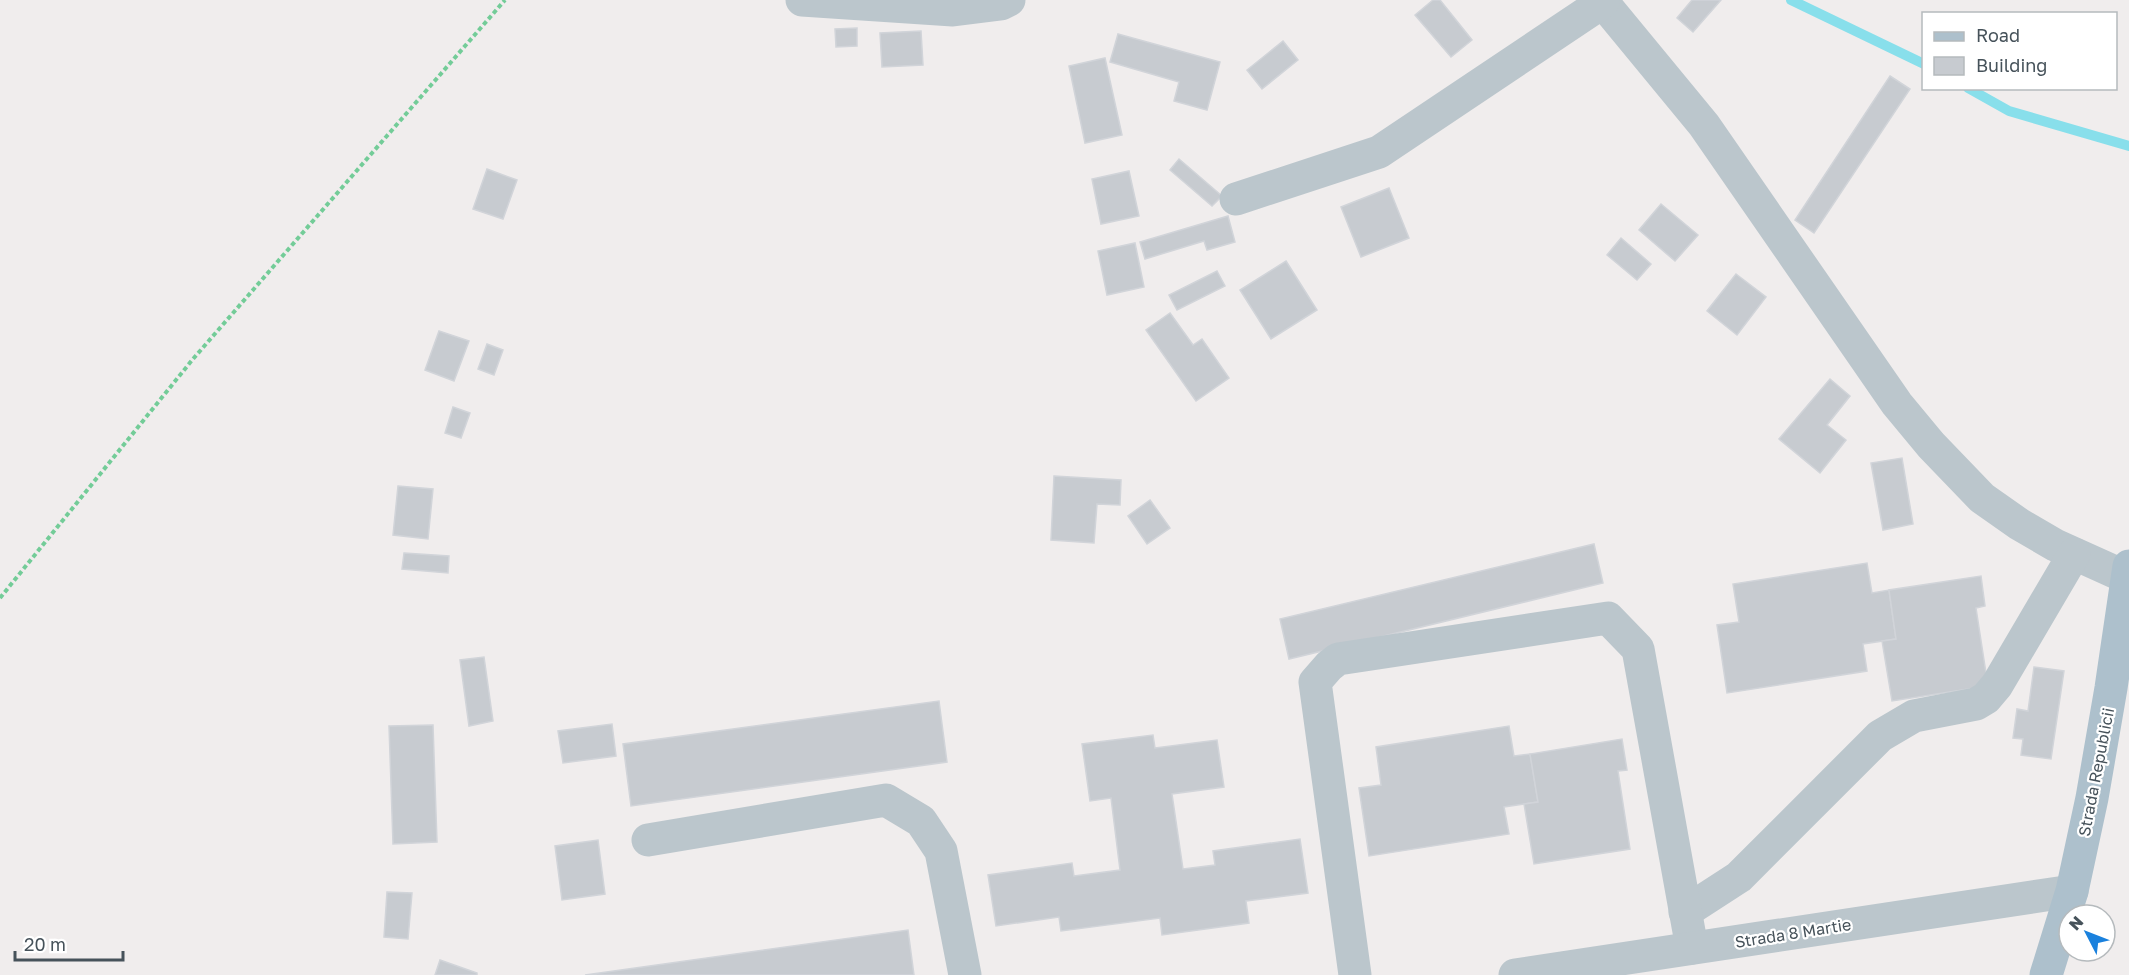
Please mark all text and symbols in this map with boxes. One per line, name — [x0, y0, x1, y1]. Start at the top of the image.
legend — [1922, 12, 2117, 90]
text: Road — [1976, 24, 2020, 46]
text: Building — [1976, 54, 2047, 76]
street label: Strada Republicii — [2074, 706, 2118, 838]
north arrow — [2057, 903, 2117, 963]
text: N — [2064, 912, 2087, 934]
street label: Strada 8 Martie — [1733, 914, 1853, 952]
scale bar — [15, 924, 123, 962]
text: 20 m — [24, 933, 66, 955]

